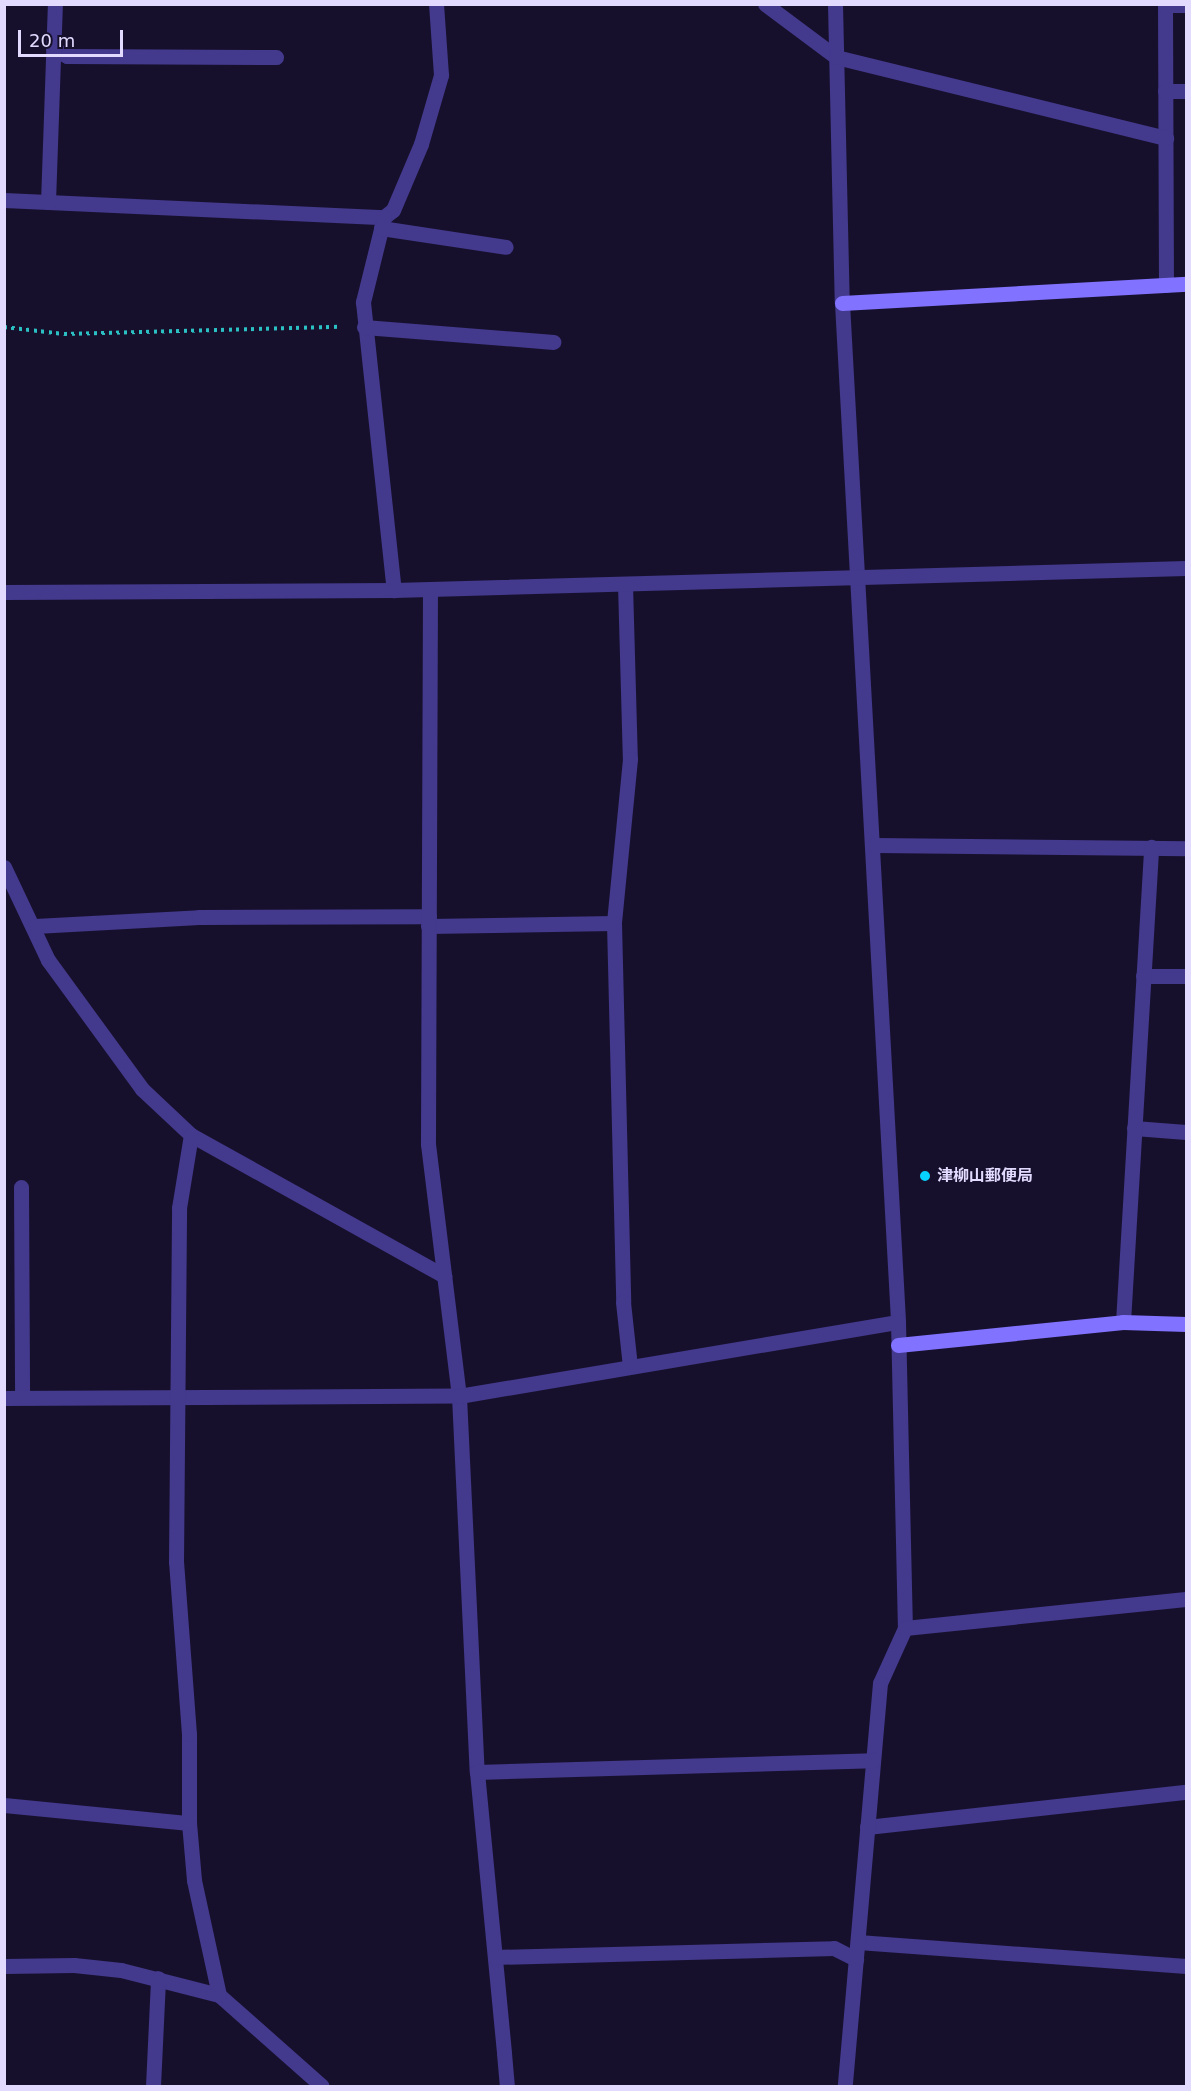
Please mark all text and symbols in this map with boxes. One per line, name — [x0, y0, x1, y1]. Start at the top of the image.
scale bar — [21, 18, 126, 56]
text: 20 m — [29, 30, 75, 51]
place label: 津柳山郵便局 — [937, 1166, 1033, 1186]
marker: 津柳山郵便局 — [918, 1169, 932, 1183]

